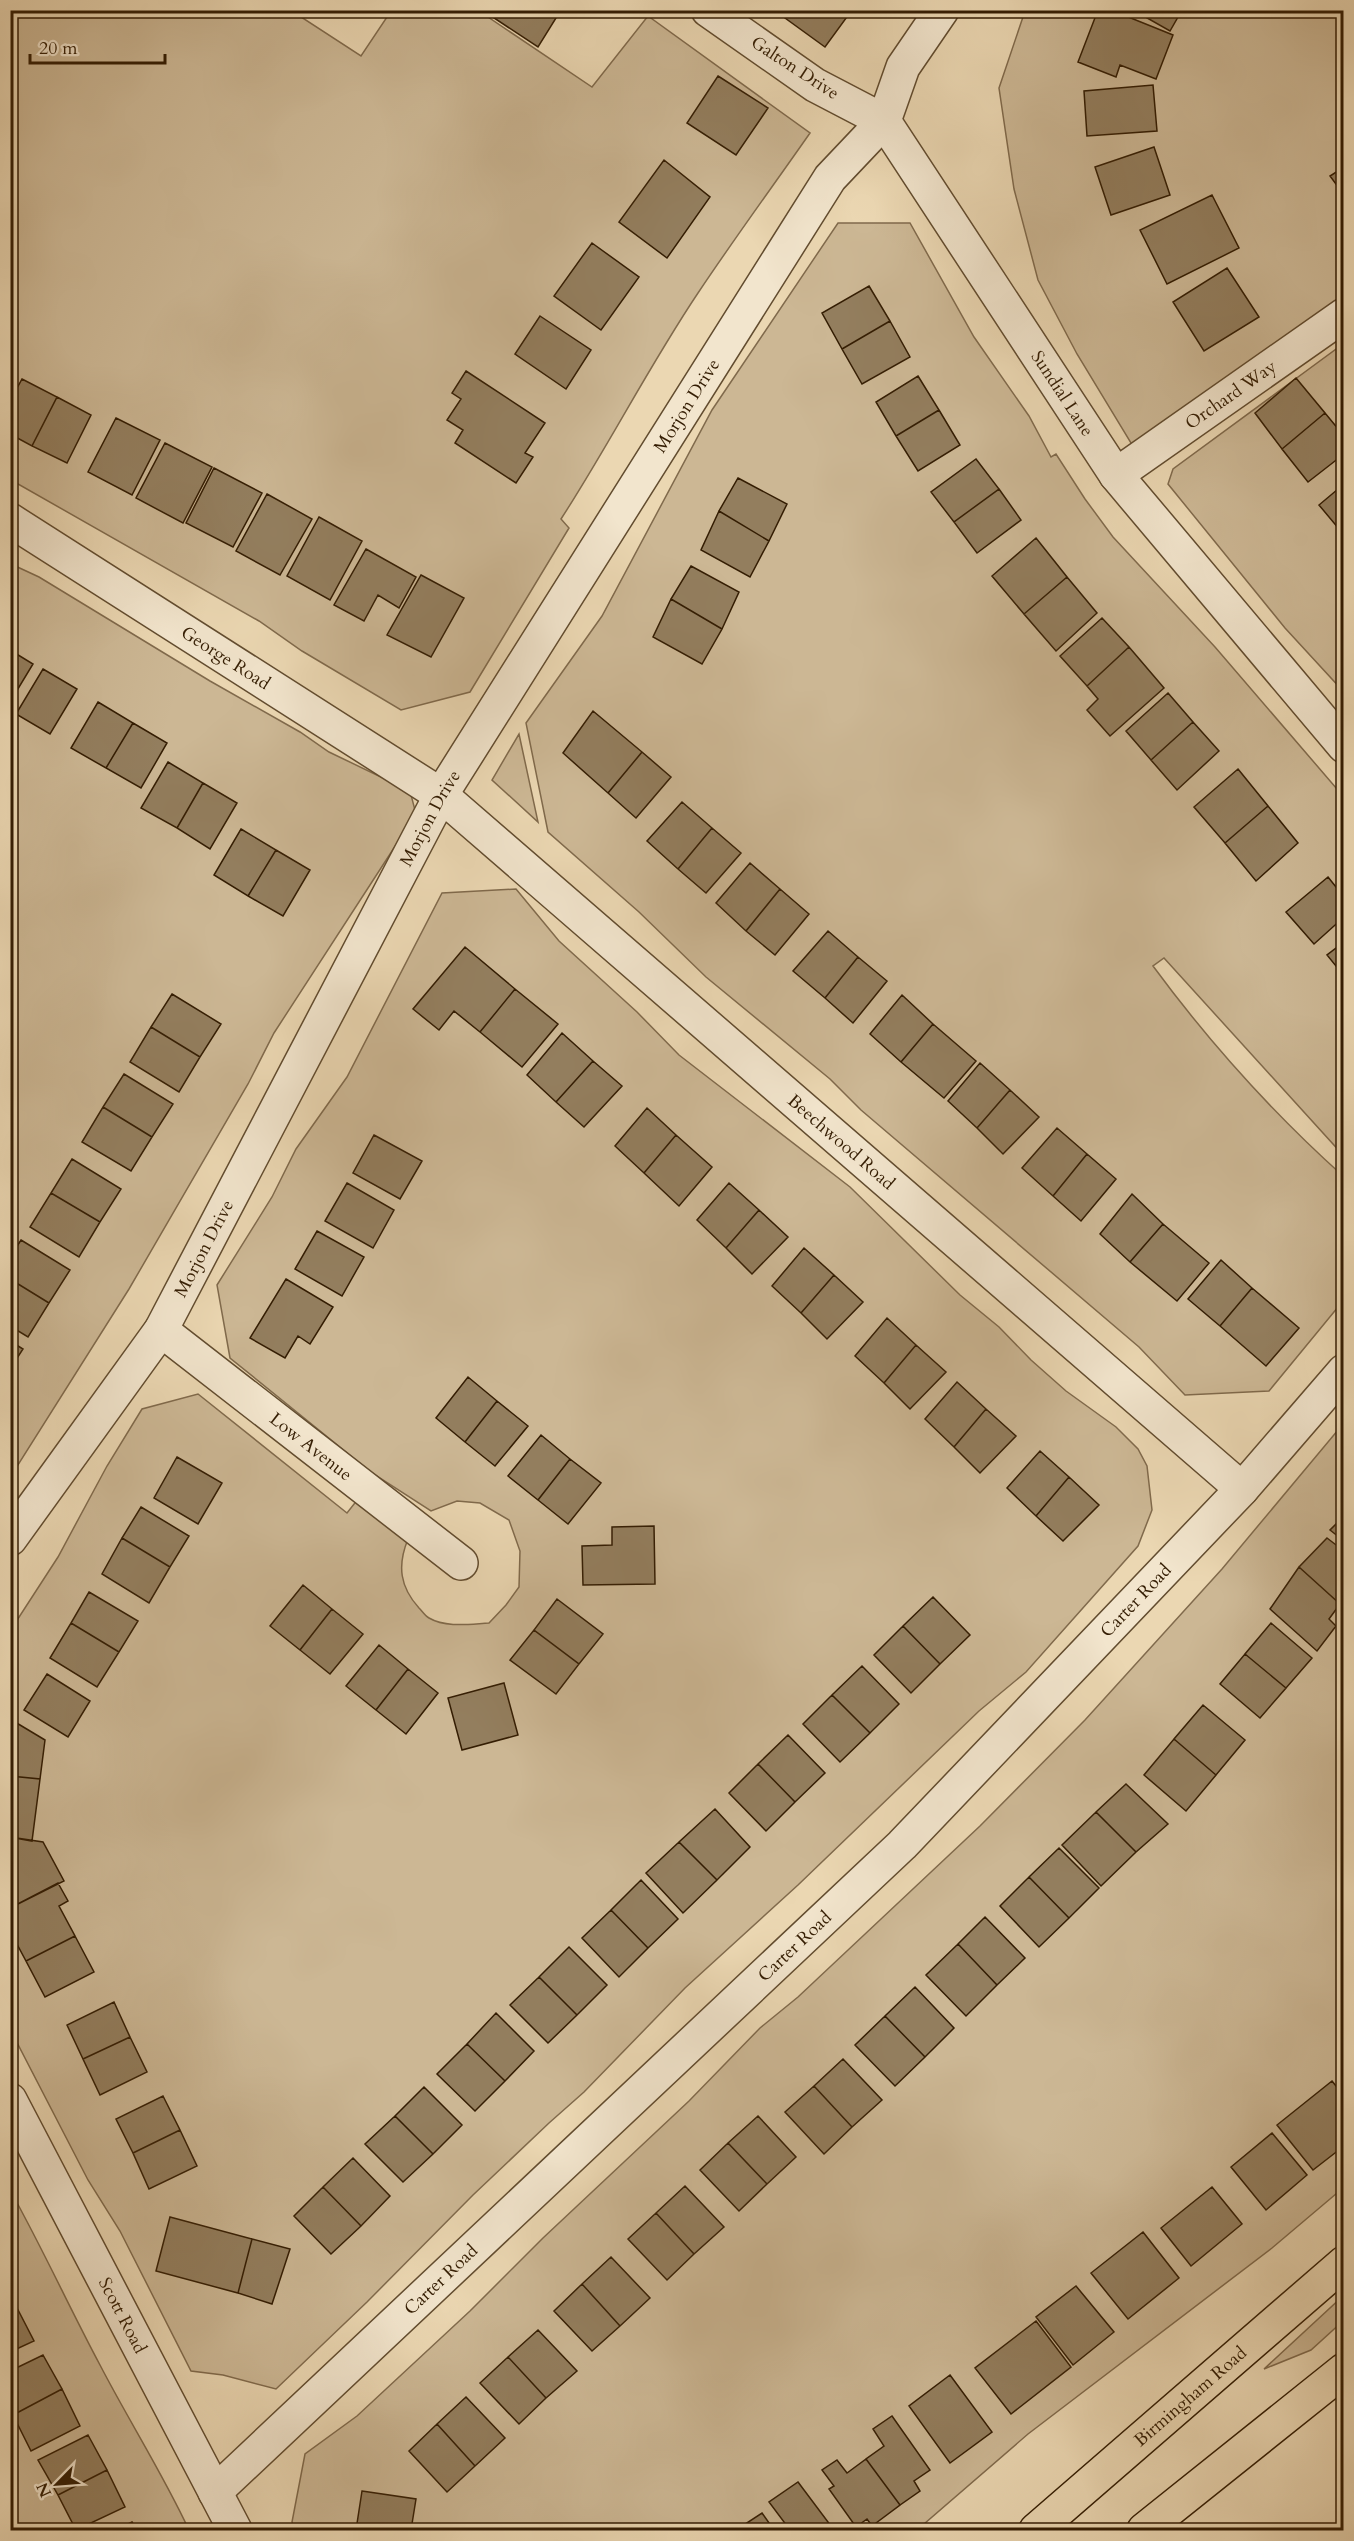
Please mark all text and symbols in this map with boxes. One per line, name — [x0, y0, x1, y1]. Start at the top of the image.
scale bar — [30, 27, 165, 65]
street label: Galton Drive — [746, 30, 844, 106]
text: 20 m — [39, 36, 78, 61]
street label: Sundial Lane — [1025, 346, 1100, 441]
street label: Morjon Drive — [647, 354, 726, 457]
street label: Orchard Way — [1180, 354, 1282, 435]
street label: George Road — [176, 620, 276, 696]
street label: Morjon Drive — [393, 765, 466, 871]
street label: Beechwood Road — [782, 1088, 901, 1196]
street label: Morjon Drive — [168, 1195, 240, 1301]
street label: Low Avenue — [265, 1407, 358, 1487]
street label: Carter Road — [1094, 1558, 1177, 1643]
street label: Carter Road — [752, 1905, 837, 1987]
street label: Carter Road — [398, 2238, 483, 2320]
street label: Scott Road — [92, 2273, 153, 2358]
street label: Birmingham Road — [1128, 2340, 1252, 2452]
north arrow — [27, 2454, 87, 2514]
text: N — [31, 2479, 57, 2501]

